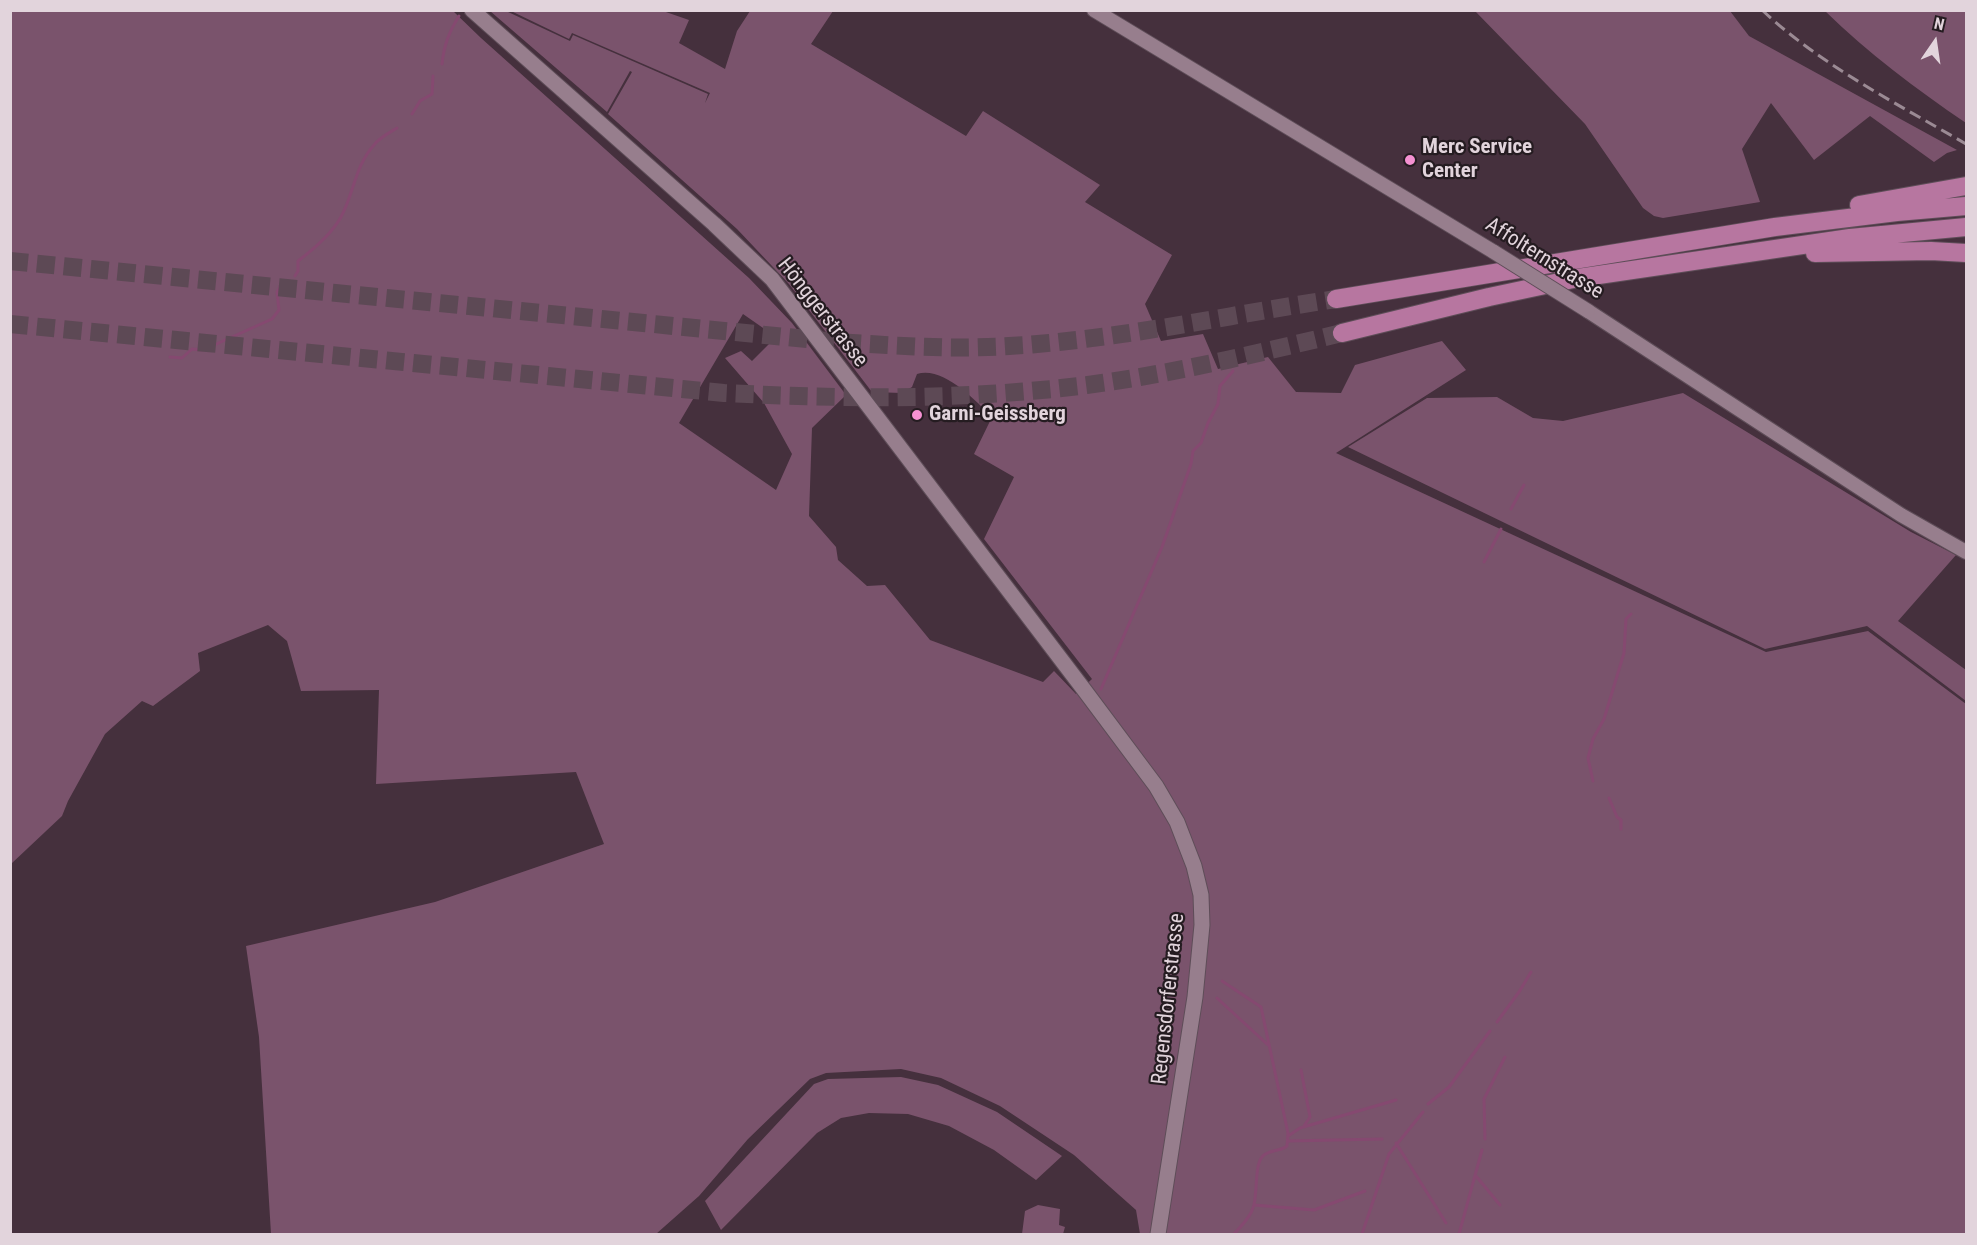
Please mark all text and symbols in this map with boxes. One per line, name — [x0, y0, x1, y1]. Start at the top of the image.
north arrow — [1905, 12, 1965, 72]
text: N — [1932, 14, 1946, 34]
place label: Merc Service Center — [1422, 135, 1532, 185]
marker: Merc Service Center — [1403, 153, 1417, 167]
street label: Affolternstrasse — [1480, 213, 1608, 305]
street label: Hönggerstrasse — [772, 253, 872, 373]
place label: Garni-Geissberg — [929, 402, 1066, 428]
marker: Garni-Geissberg — [910, 408, 924, 422]
street label: Regensdorferstrasse — [1147, 912, 1191, 1086]

